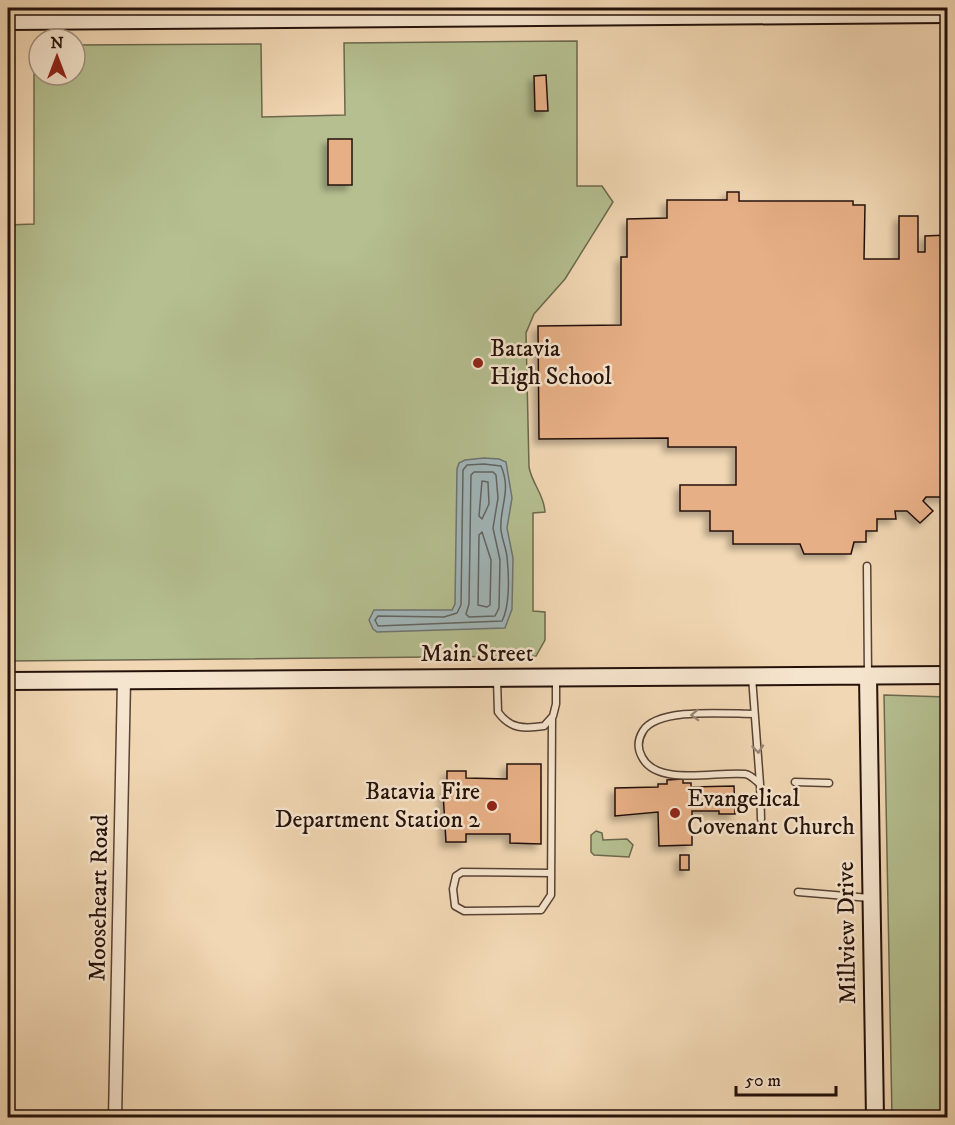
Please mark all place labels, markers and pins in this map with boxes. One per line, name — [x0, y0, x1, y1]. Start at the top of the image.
place label: Batavia High School — [490, 334, 612, 392]
marker: Batavia High School — [471, 356, 485, 370]
place label: Batavia Fire Department Station 2 — [275, 777, 480, 835]
place label: Evangelical Covenant Church — [687, 784, 855, 842]
marker: Batavia Fire Department Station 2 — [485, 799, 499, 813]
marker: Evangelical Covenant Church — [668, 806, 682, 820]

